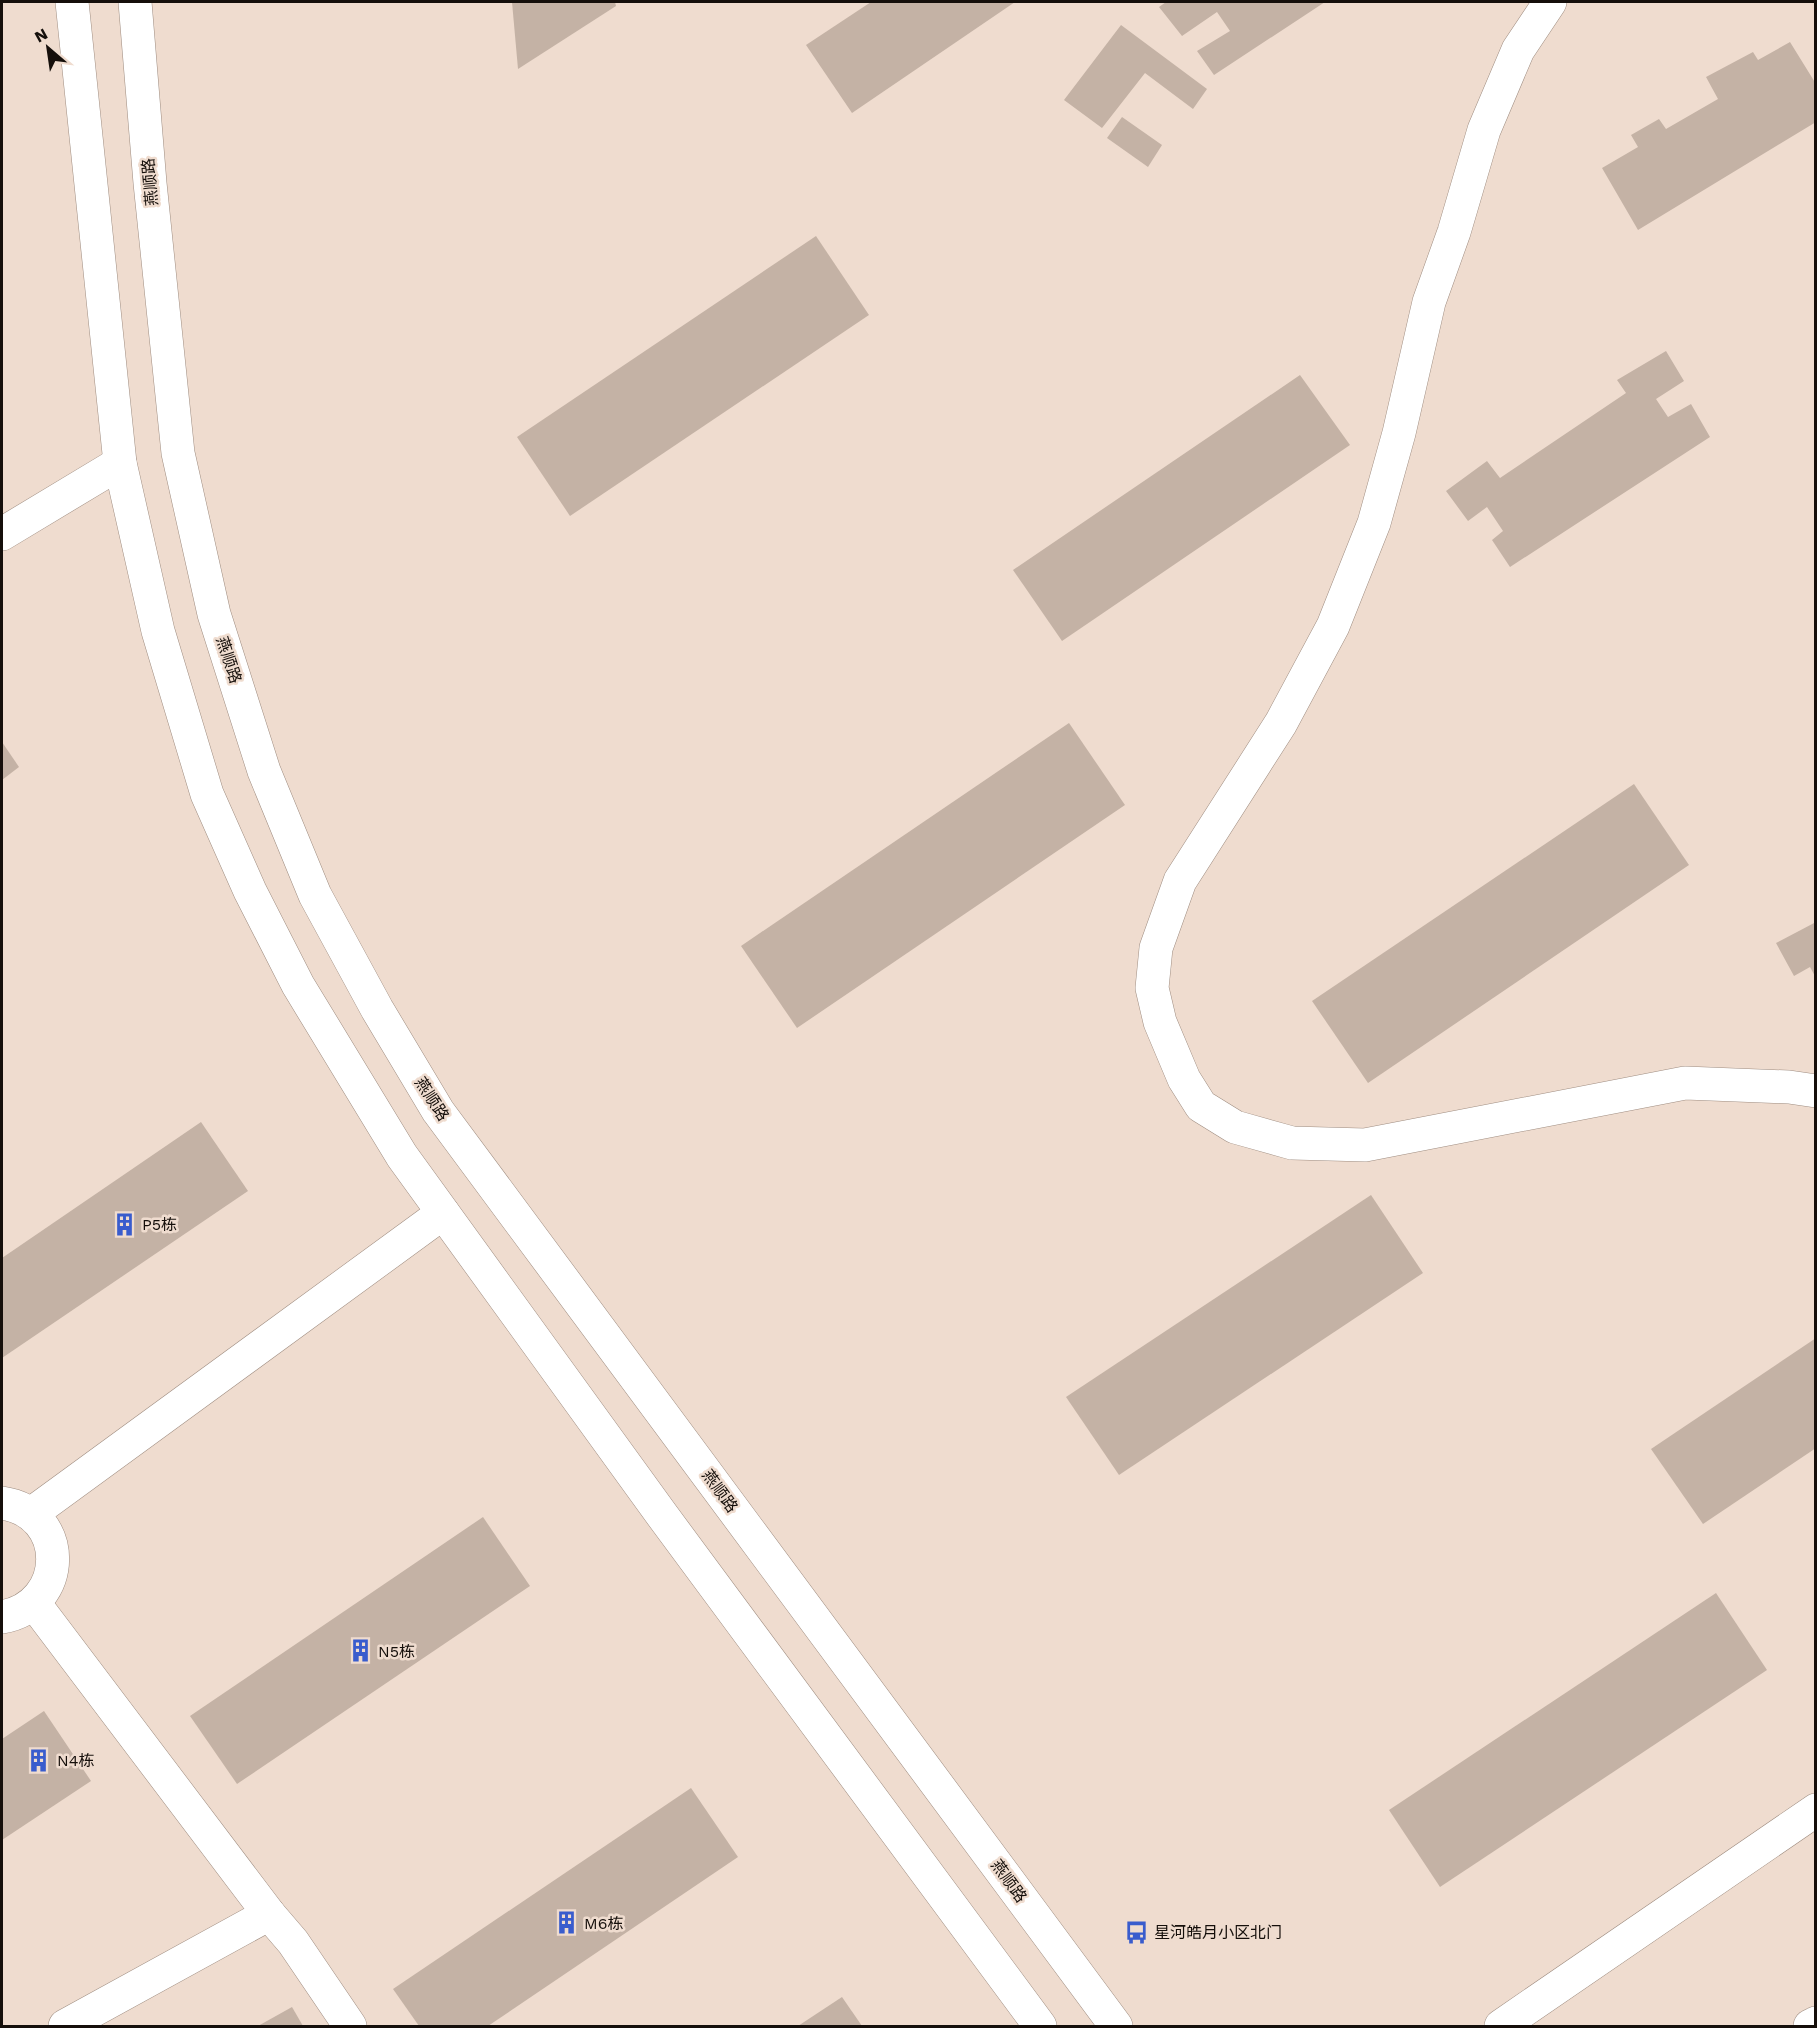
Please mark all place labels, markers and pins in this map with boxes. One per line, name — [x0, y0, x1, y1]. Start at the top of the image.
building icon: P5栋 — [111, 1211, 137, 1237]
place label: P5栋 — [142, 1215, 177, 1234]
building icon: N5栋 — [347, 1638, 373, 1664]
place label: N5栋 — [378, 1642, 415, 1661]
building icon: N4栋 — [26, 1747, 52, 1773]
place label: N4栋 — [57, 1751, 95, 1770]
building icon: M6栋 — [553, 1910, 579, 1936]
place label: M6栋 — [584, 1914, 623, 1933]
bus stop icon: 星河皓月小区北门 — [1123, 1919, 1149, 1945]
place label: 星河皓月小区北门 — [1154, 1923, 1282, 1942]

